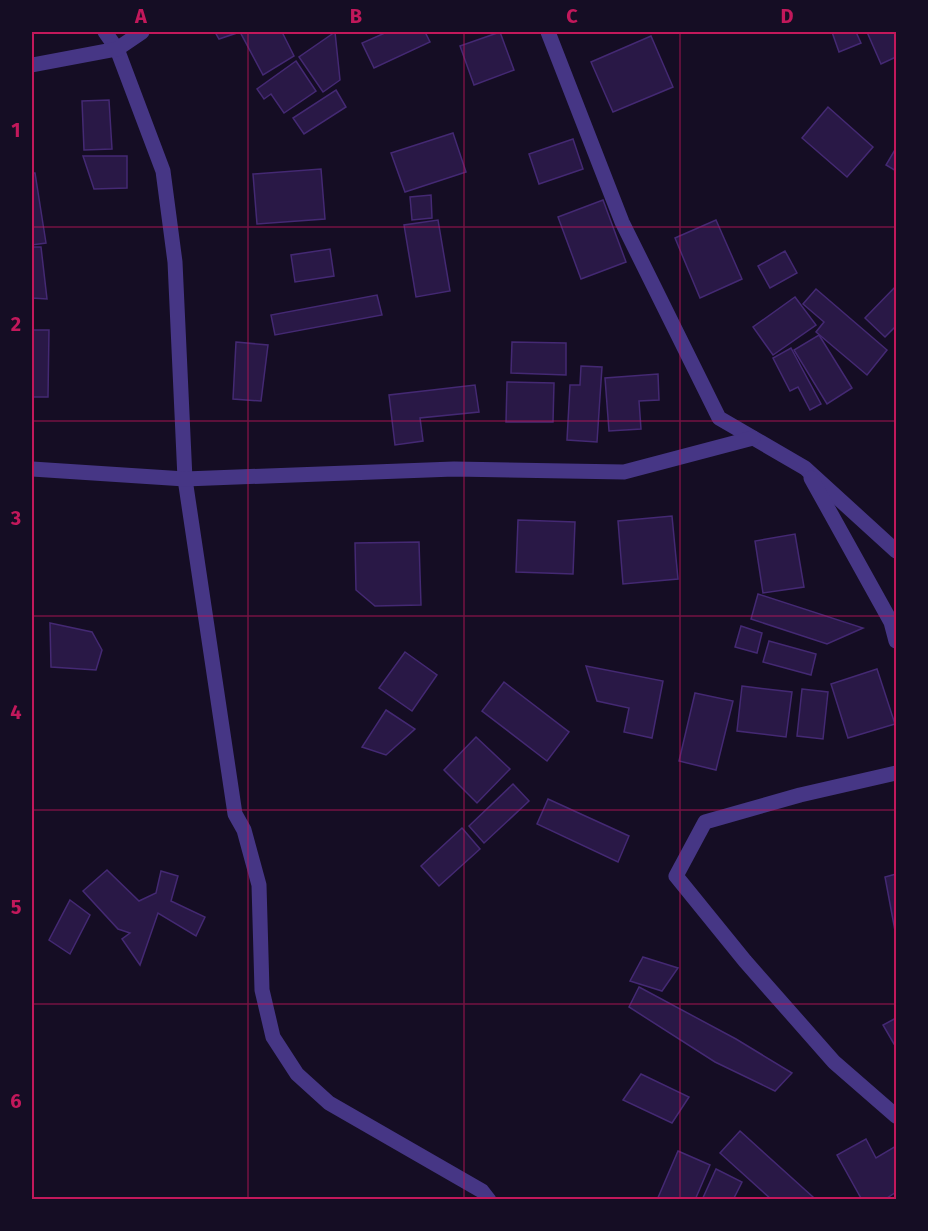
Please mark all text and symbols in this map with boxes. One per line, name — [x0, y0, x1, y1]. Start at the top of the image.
text: A — [134, 4, 148, 28]
text: B — [350, 4, 362, 28]
text: C — [566, 4, 578, 28]
text: D — [780, 4, 794, 28]
text: 1 — [11, 118, 21, 142]
text: 2 — [11, 312, 21, 336]
text: 3 — [10, 506, 21, 530]
text: 4 — [10, 700, 22, 724]
text: 5 — [11, 895, 22, 919]
text: 6 — [10, 1089, 22, 1113]

